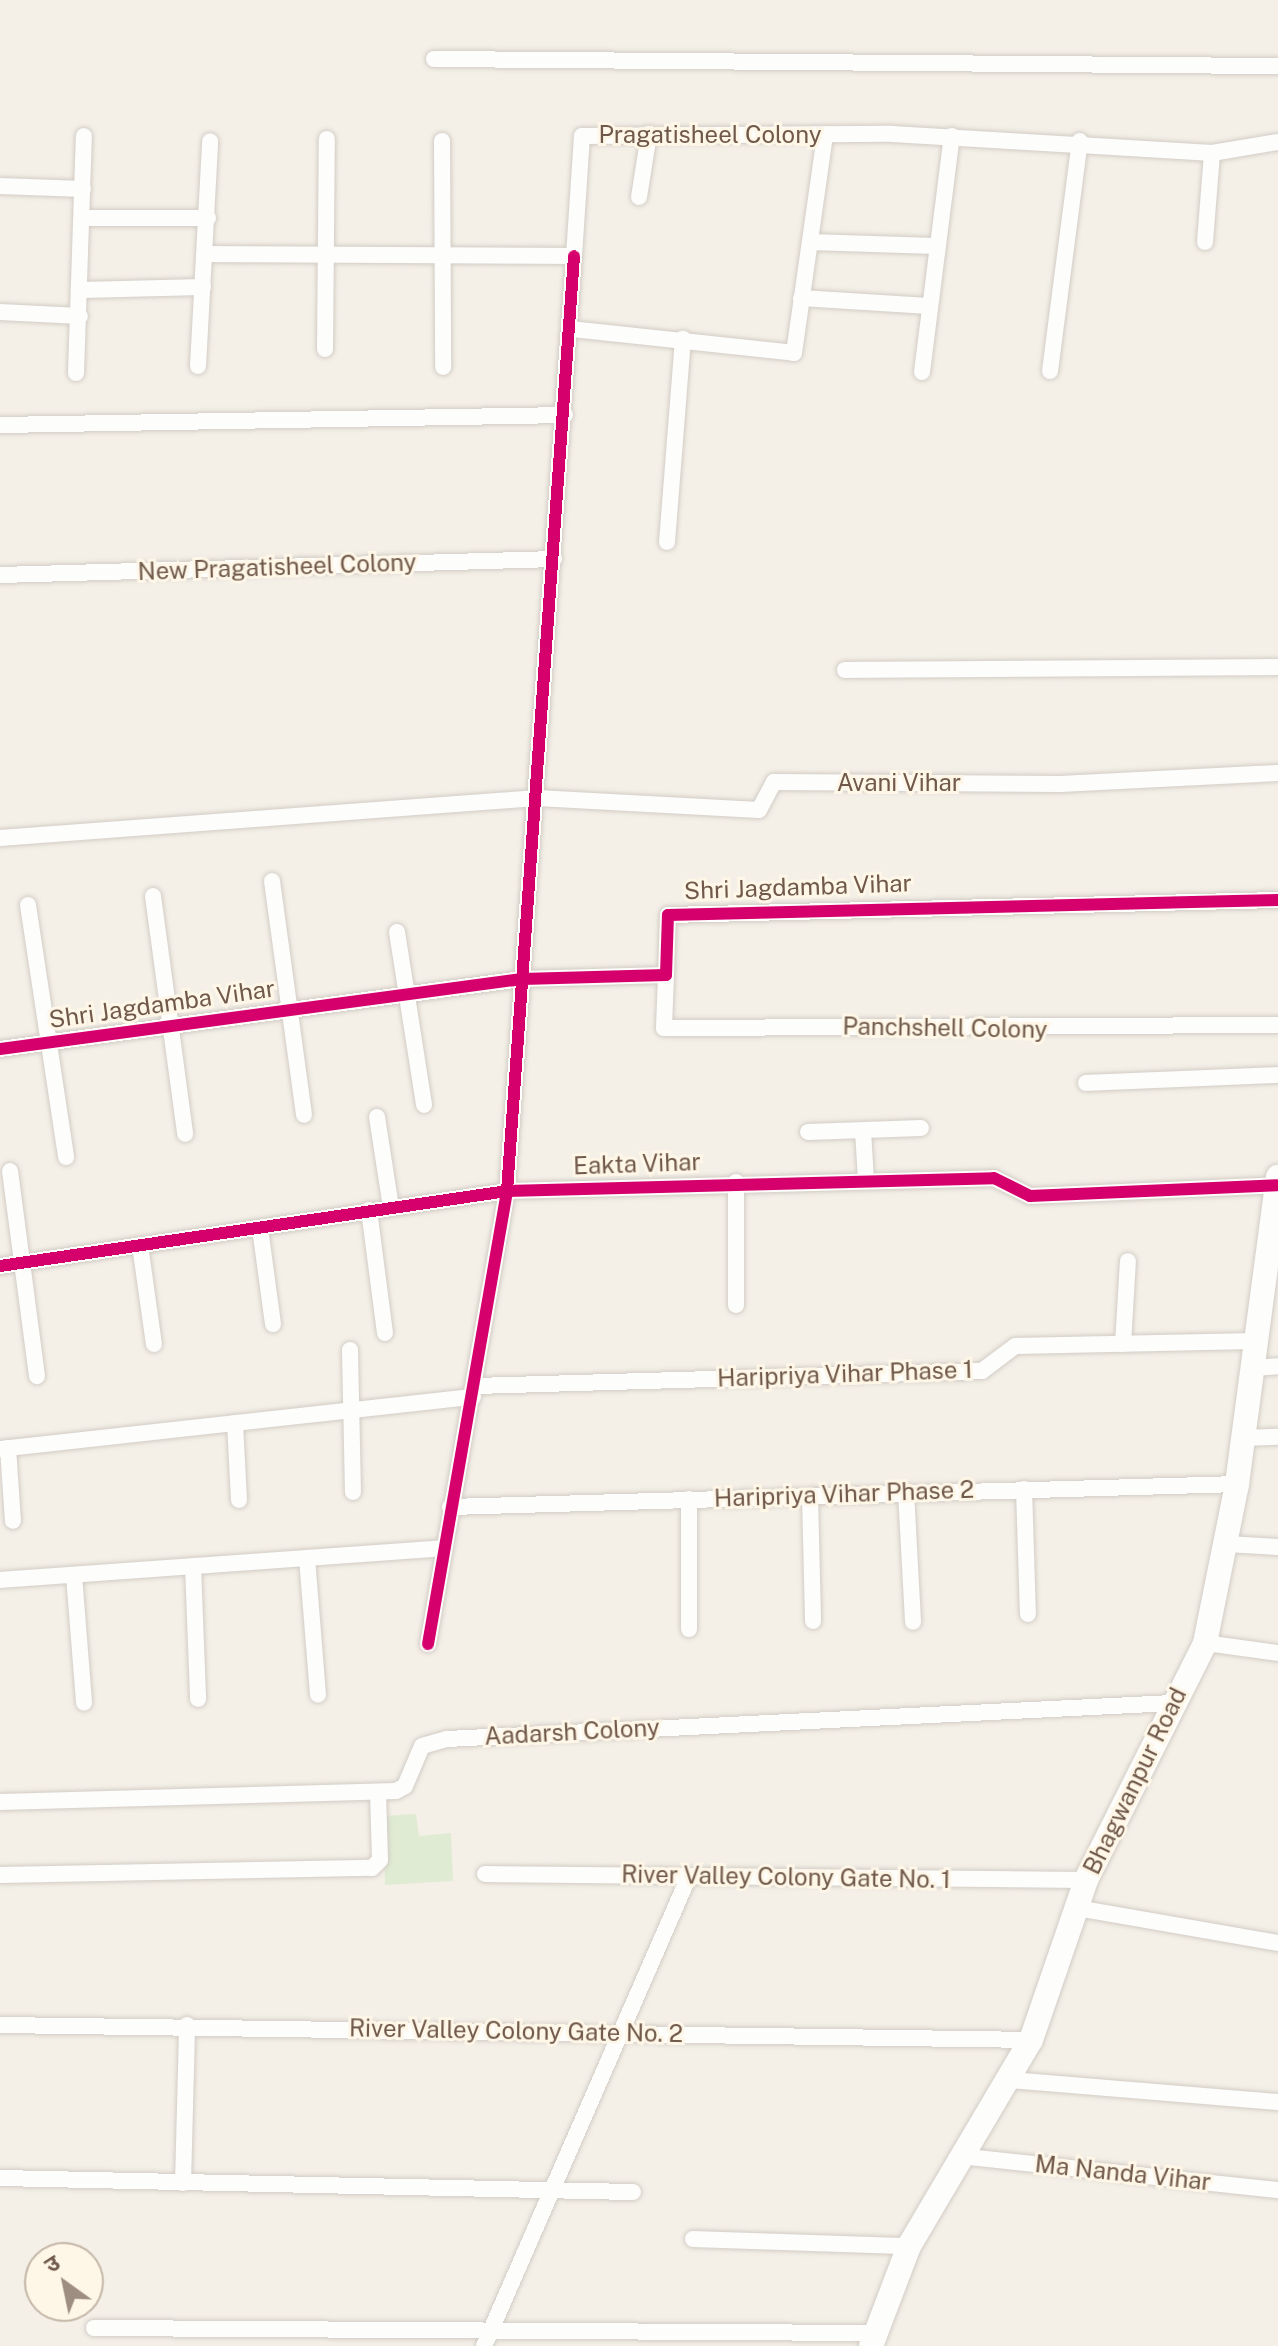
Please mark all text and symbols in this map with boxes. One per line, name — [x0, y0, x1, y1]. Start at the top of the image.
street label: Pragatisheel Colony — [599, 121, 821, 149]
street label: New Pragatisheel Colony — [137, 548, 417, 586]
street label: Avani Vihar — [837, 769, 961, 797]
street label: Shri Jagdamba Vihar — [683, 869, 913, 905]
street label: Shri Jagdamba Vihar — [47, 974, 277, 1034]
street label: Panchshell Colony — [842, 1012, 1048, 1044]
street label: Eakta Vihar — [572, 1147, 702, 1181]
street label: Haripriya Vihar Phase 1 — [716, 1355, 974, 1393]
street label: Haripriya Vihar Phase 2 — [713, 1475, 975, 1513]
street label: Bhagwanpur Road — [1077, 1683, 1193, 1879]
street label: Aadarsh Colony — [484, 1713, 660, 1751]
street label: River Valley Colony Gate No. 1 — [621, 1860, 951, 1894]
street label: River Valley Colony Gate No. 2 — [348, 2014, 684, 2048]
street label: Ma Nanda Vihar — [1033, 2149, 1213, 2197]
north arrow — [24, 2242, 104, 2322]
text: उ — [40, 2249, 64, 2278]

